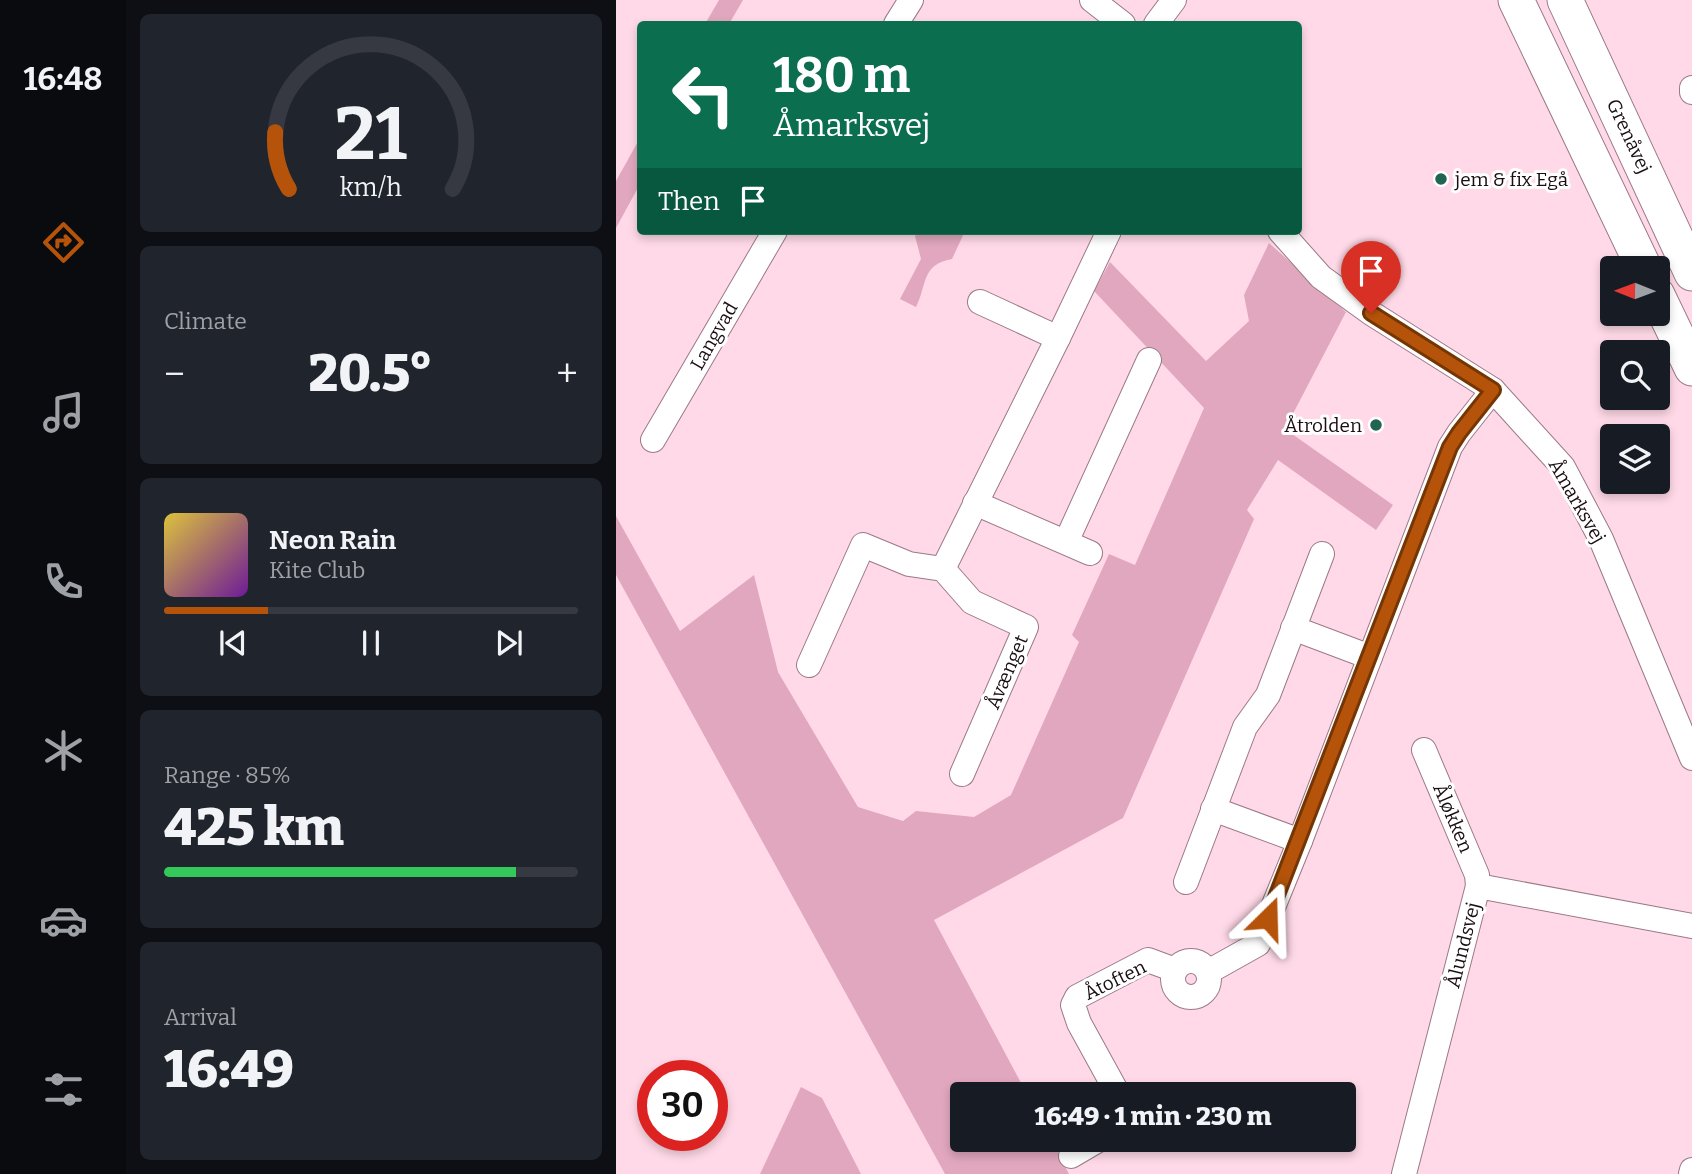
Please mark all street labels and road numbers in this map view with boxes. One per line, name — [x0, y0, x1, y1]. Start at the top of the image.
street label: Grenåvej — [1602, 95, 1656, 177]
street label: Langvad — [685, 298, 743, 374]
street label: Åmarksvej — [1544, 455, 1610, 547]
street label: Åvænget — [981, 631, 1033, 713]
street label: Åløkken — [1428, 780, 1478, 856]
street label: Ålundsvej — [1441, 900, 1485, 990]
street label: Åtoften — [1080, 955, 1150, 1005]

